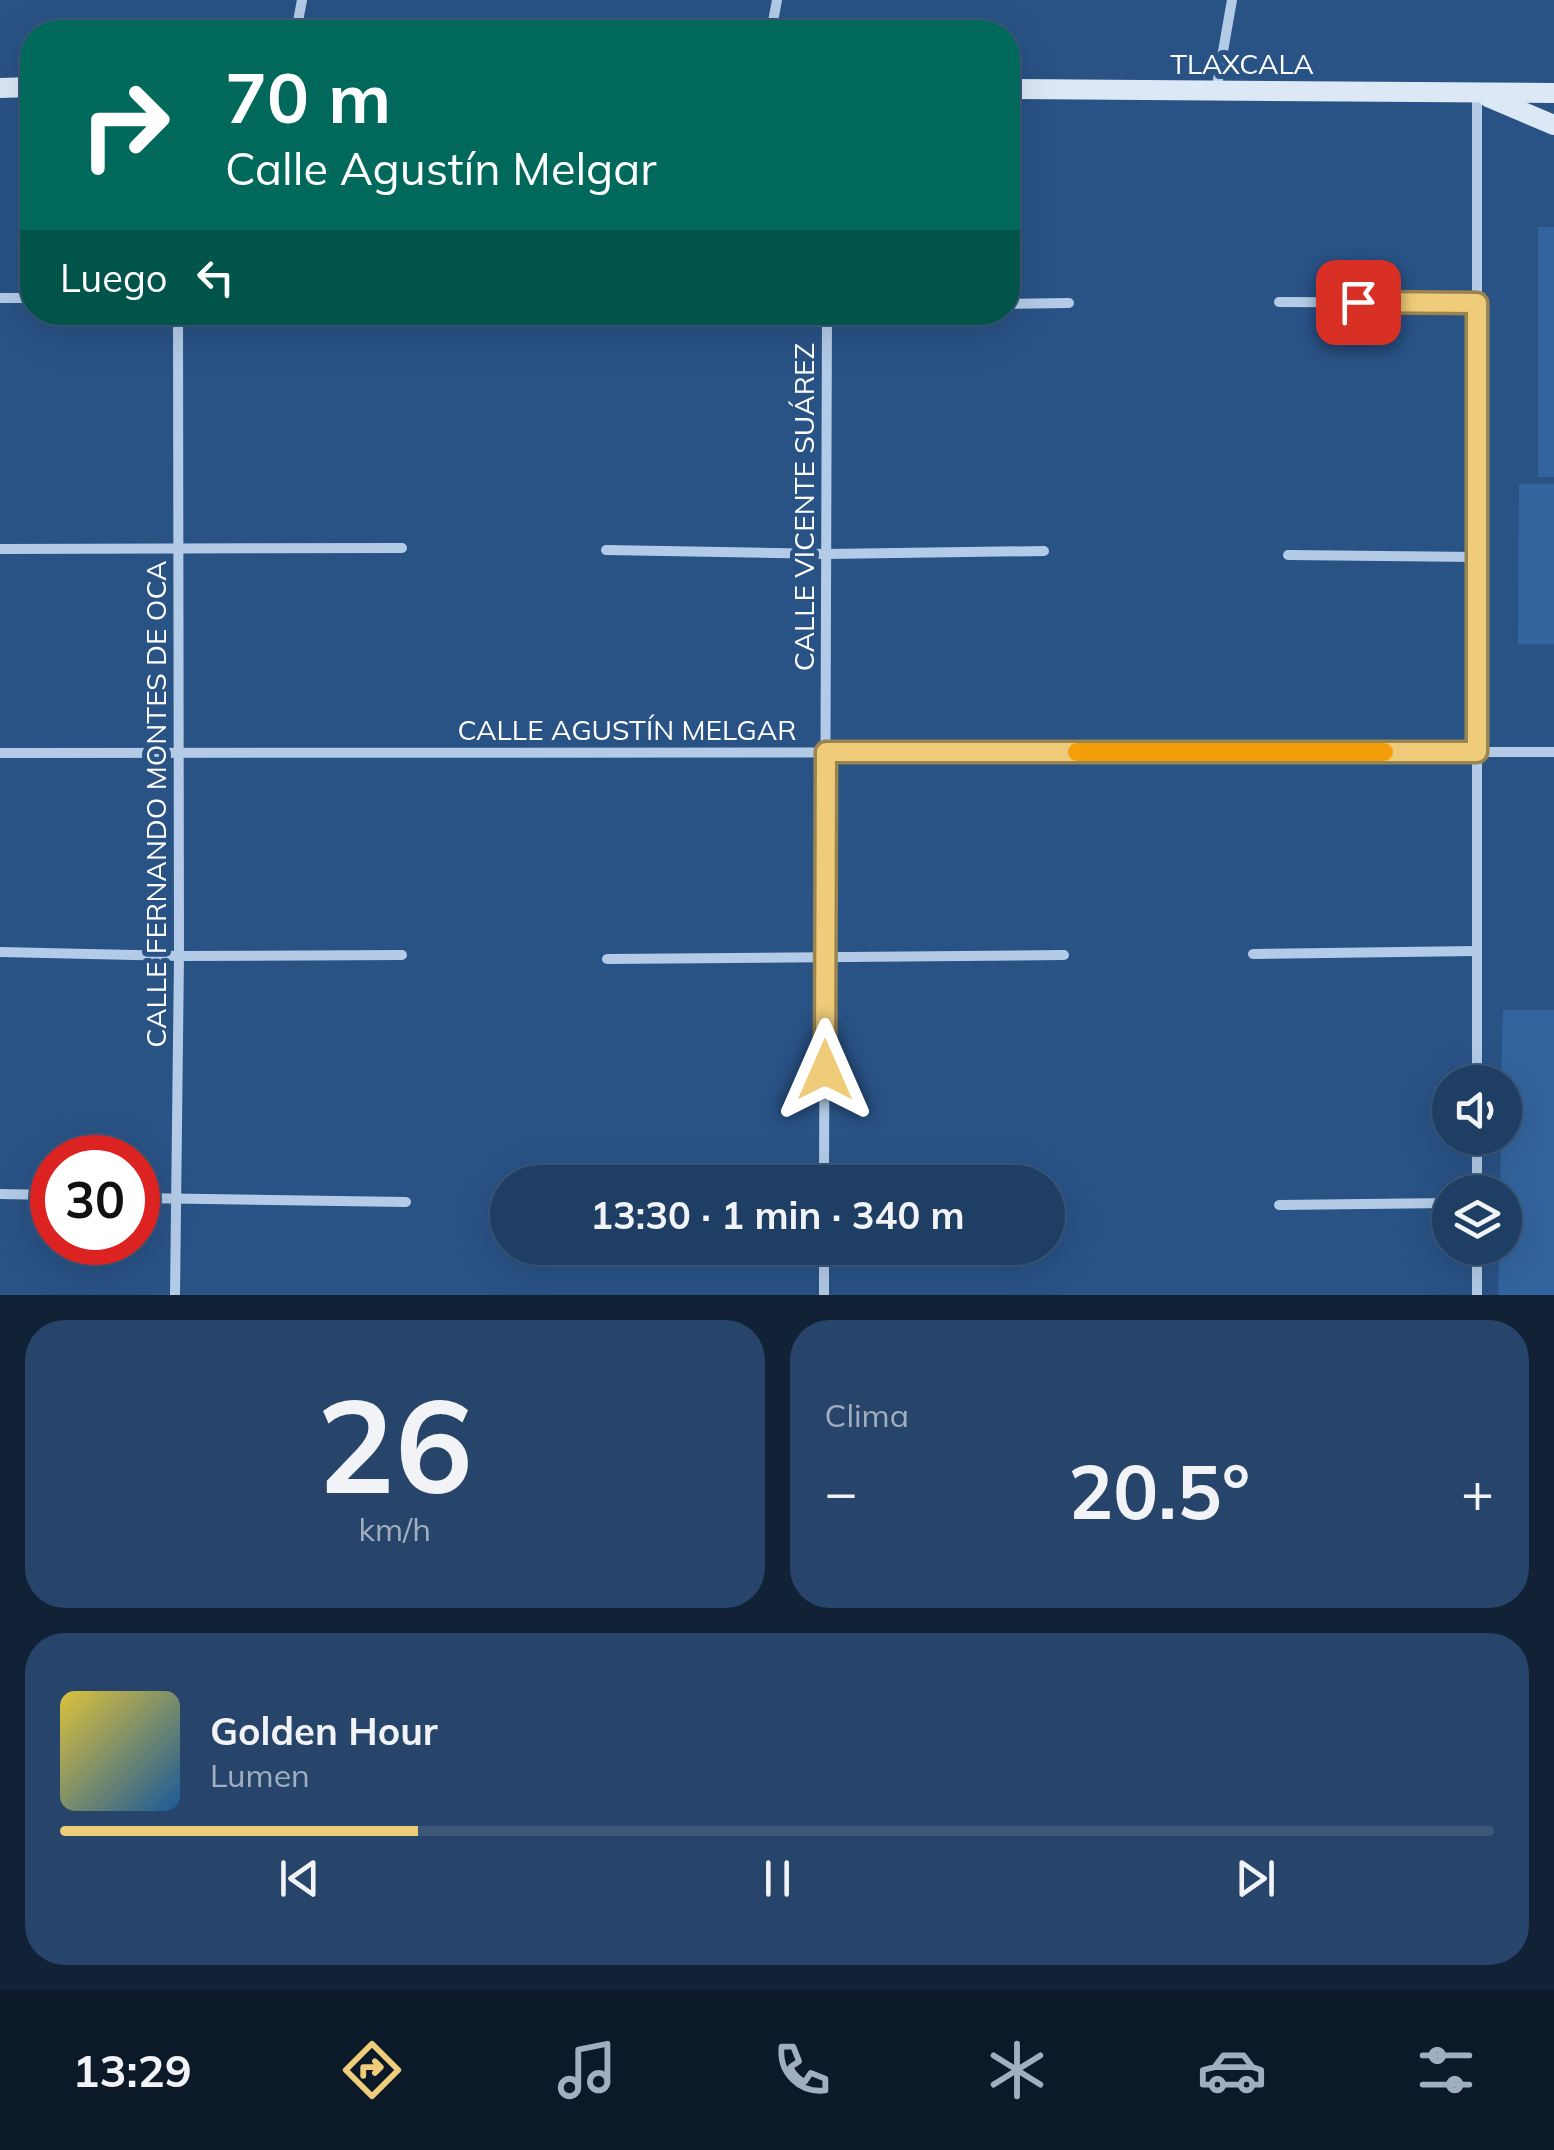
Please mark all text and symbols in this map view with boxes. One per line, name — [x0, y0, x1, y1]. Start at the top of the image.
street label: TLAXCALA — [1170, 46, 1314, 81]
text: 70 m — [225, 53, 391, 141]
icon: right — [60, 60, 190, 190]
text: Calle Agustín Melgar — [225, 140, 657, 196]
icon: left — [188, 250, 243, 305]
text: Luego — [60, 254, 168, 302]
pin — [1316, 260, 1401, 345]
icon: arrive — [1331, 275, 1386, 330]
street label: CALLE VICENTE SUÁREZ — [786, 343, 821, 671]
street label: CALLE FERNANDO MONTES DE OCA — [138, 560, 173, 1048]
street label: CALLE AGUSTÍN MELGAR — [457, 712, 797, 747]
position arrow — [773, 1018, 877, 1122]
map controls — [1432, 1065, 1522, 1265]
button: sound — [1432, 1065, 1522, 1155]
speed limit sign: 30 — [30, 1135, 160, 1265]
button: layers — [1432, 1175, 1522, 1265]
text: 13:30 · 1 min · 340 m — [590, 1191, 965, 1239]
text: 26 — [317, 1362, 473, 1526]
text: Clima — [825, 1395, 909, 1435]
text: 20.5° — [1068, 1444, 1250, 1538]
text: − — [825, 1457, 858, 1526]
text: + — [1461, 1457, 1494, 1526]
text: km/h — [359, 1509, 431, 1549]
text: Golden Hour — [210, 1707, 438, 1755]
text: Lumen — [210, 1755, 310, 1795]
icon: previous — [272, 1851, 327, 1906]
icon: pause — [750, 1851, 805, 1906]
icon: next — [1228, 1851, 1283, 1906]
icon: directions — [337, 2035, 407, 2105]
icon: music — [552, 2035, 622, 2105]
icon: phone — [767, 2035, 837, 2105]
icon: climate — [982, 2035, 1052, 2105]
icon: car — [1197, 2035, 1267, 2105]
icon: filters — [1411, 2035, 1481, 2105]
text: 13:29 — [72, 2042, 192, 2098]

